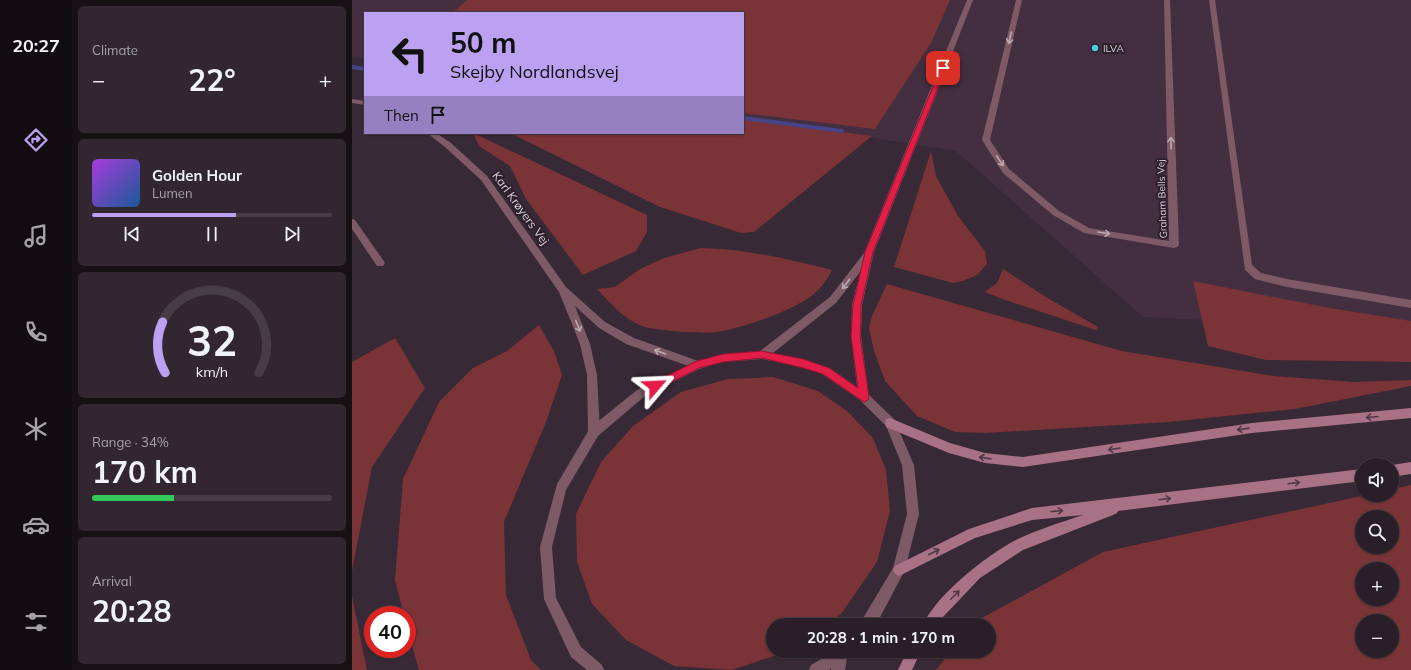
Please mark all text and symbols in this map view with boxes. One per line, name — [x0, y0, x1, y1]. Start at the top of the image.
text: 50 m — [450, 25, 516, 60]
icon: left — [384, 28, 436, 80]
one-way arrow — [1006, 31, 1014, 44]
text: 20:27 — [12, 34, 60, 57]
text: Climate — [92, 42, 138, 58]
place label: ILVA — [1103, 42, 1125, 55]
marker: ILVA — [1090, 43, 1100, 53]
pin — [926, 51, 960, 85]
icon: arrive — [932, 57, 954, 79]
text: Skejby Nordlandsvej — [450, 60, 619, 83]
text: 22° — [188, 61, 236, 99]
text: − — [92, 66, 105, 94]
text: + — [319, 66, 332, 94]
icon: arrive — [427, 104, 449, 126]
text: Then — [384, 106, 419, 125]
icon: directions — [22, 126, 50, 154]
one-way arrow — [1167, 137, 1175, 150]
one-way arrow — [996, 155, 1004, 167]
street label: Graham Bells Vej — [1154, 159, 1170, 239]
text: Golden Hour — [152, 166, 242, 185]
street label: Karl Krøyers Vej — [489, 168, 553, 248]
text: Lumen — [152, 185, 193, 201]
icon: music — [22, 222, 50, 250]
icon: previous — [121, 223, 143, 245]
icon: pause — [201, 223, 223, 245]
icon: next — [281, 223, 303, 245]
one-way arrow — [1097, 230, 1110, 238]
one-way arrow — [841, 278, 850, 289]
text: 32 — [187, 314, 237, 366]
icon: phone — [22, 318, 50, 346]
one-way arrow — [574, 320, 582, 332]
one-way arrow — [655, 347, 667, 355]
text: km/h — [196, 363, 228, 381]
position arrow — [634, 365, 676, 407]
one-way arrow — [1366, 413, 1379, 420]
icon: climate — [22, 415, 50, 443]
one-way arrow — [1237, 426, 1250, 434]
text: Range · 34% — [92, 434, 169, 450]
one-way arrow — [1108, 445, 1121, 453]
text: 170 km — [92, 453, 198, 491]
one-way arrow — [979, 453, 992, 461]
map controls — [1355, 458, 1399, 658]
button: sound — [1355, 458, 1399, 502]
one-way arrow — [1287, 479, 1300, 487]
one-way arrow — [1158, 496, 1171, 503]
one-way arrow — [1050, 508, 1063, 515]
button: search — [1355, 510, 1399, 554]
icon: car — [22, 511, 50, 539]
one-way arrow — [928, 548, 940, 556]
button: + — [1355, 562, 1399, 606]
text: Arrival — [92, 573, 132, 589]
one-way arrow — [950, 590, 960, 600]
text: 20:28 — [92, 592, 171, 630]
speed limit sign: 40 — [364, 606, 416, 658]
icon: filters — [22, 608, 50, 636]
button: − — [1355, 614, 1399, 658]
text: 20:28 · 1 min · 170 m — [807, 628, 955, 647]

